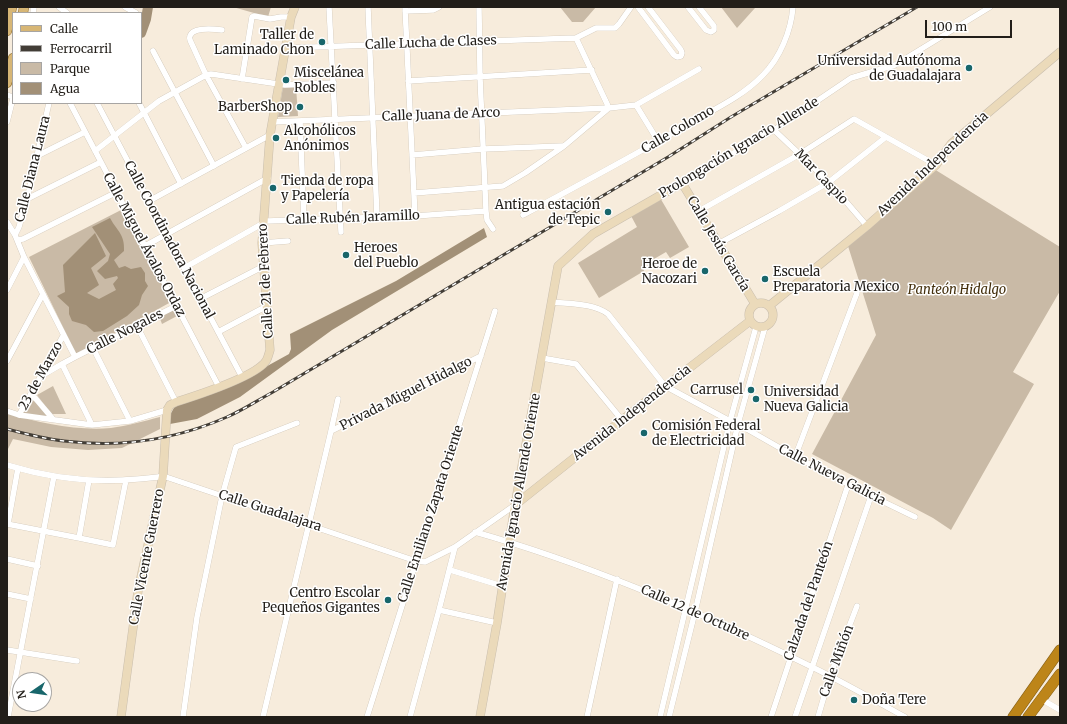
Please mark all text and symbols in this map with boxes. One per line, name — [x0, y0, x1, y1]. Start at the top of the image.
legend — [12, 12, 142, 104]
scale bar — [927, 12, 1014, 38]
text: 100 m — [932, 19, 967, 34]
text: Calle — [50, 21, 78, 36]
place label: Taller de Laminado Chon — [214, 27, 314, 58]
street label: Calle Lucha de Clases — [365, 33, 497, 53]
marker: Taller de Laminado Chon — [317, 37, 327, 47]
text: Ferrocarril — [50, 41, 112, 56]
place label: Universidad Autónoma de Guadalajara — [818, 53, 961, 84]
text: Parque — [50, 61, 90, 76]
marker: Universidad Autónoma de Guadalajara — [964, 63, 974, 73]
place label: Miscelánea Robles — [294, 65, 364, 96]
marker: Miscelánea Robles — [281, 75, 291, 85]
text: Agua — [50, 81, 80, 96]
street label: Prolongación Ignacio Allende — [656, 94, 822, 202]
place label: BarberShop — [218, 99, 292, 115]
marker: BarberShop — [295, 102, 305, 112]
street label: Calle Colomo — [639, 103, 717, 157]
street label: Calle Juana de Arco — [382, 105, 500, 125]
street label: Avenida Independencia — [874, 109, 992, 219]
street label: Calle Diana Laura — [12, 114, 54, 224]
place label: Alcohólicos Anónimos — [284, 123, 356, 154]
marker: Alcohólicos Anónimos — [271, 133, 281, 143]
street label: Mar Caspio — [791, 146, 851, 208]
street label: Calle Coordinadora Nacional — [121, 158, 217, 322]
street label: Calle Miguel Ávalos Ordaz — [99, 170, 189, 320]
place label: Tienda de ropa y Papelería — [281, 173, 374, 204]
marker: Tienda de ropa y Papelería — [268, 183, 278, 193]
street label: Calle Jesús García — [683, 194, 753, 294]
place label: Antigua estación de Tepic — [495, 197, 600, 228]
marker: Antigua estación de Tepic — [603, 207, 613, 217]
street label: Calle Rubén Jaramillo — [286, 208, 420, 228]
street label: Calle 21 de Febrero — [255, 223, 277, 339]
place label: Heroes del Pueblo — [354, 240, 418, 271]
marker: Heroes del Pueblo — [341, 250, 351, 260]
place label: Heroe de Nacozari — [642, 256, 697, 287]
place label: Escuela Preparatoria Mexico — [773, 264, 899, 295]
marker: Heroe de Nacozari — [700, 266, 710, 276]
marker: Escuela Preparatoria Mexico — [760, 274, 770, 284]
park label: Panteón Hidalgo — [908, 282, 1006, 298]
street label: Calle Nogales — [84, 306, 166, 358]
street label: 23 de Marzo — [16, 339, 66, 413]
street label: Privada Miguel Hidalgo — [337, 354, 475, 434]
street label: Avenida Independencia — [570, 362, 694, 464]
place label: Carrusel — [690, 382, 743, 398]
place label: Universidad Nueva Galicia — [764, 384, 849, 415]
marker: Carrusel — [746, 385, 756, 395]
street label: Avenida Ignacio Allende Oriente — [494, 392, 544, 592]
marker: Universidad Nueva Galicia — [751, 394, 761, 404]
place label: Comisión Federal de Electricidad — [652, 418, 761, 449]
street label: Calle Emiliano Zapata Oriente — [395, 424, 467, 604]
marker: Comisión Federal de Electricidad — [639, 428, 649, 438]
street label: Calle Nueva Galicia — [776, 441, 888, 509]
street label: Calle Guadalajara — [216, 487, 324, 535]
street label: Calle Vicente Guerrero — [126, 488, 168, 626]
street label: Calzada del Panteón — [781, 539, 837, 663]
street label: Calle 12 de Octubre — [638, 582, 752, 644]
place label: Centro Escolar Pequeños Gigantes — [262, 585, 380, 616]
marker: Centro Escolar Pequeños Gigantes — [383, 595, 393, 605]
street label: Calle Miñón — [817, 623, 857, 699]
north arrow — [12, 672, 52, 712]
text: N — [13, 689, 29, 700]
place label: Doña Tere — [862, 692, 926, 708]
marker: Doña Tere — [849, 695, 859, 705]

